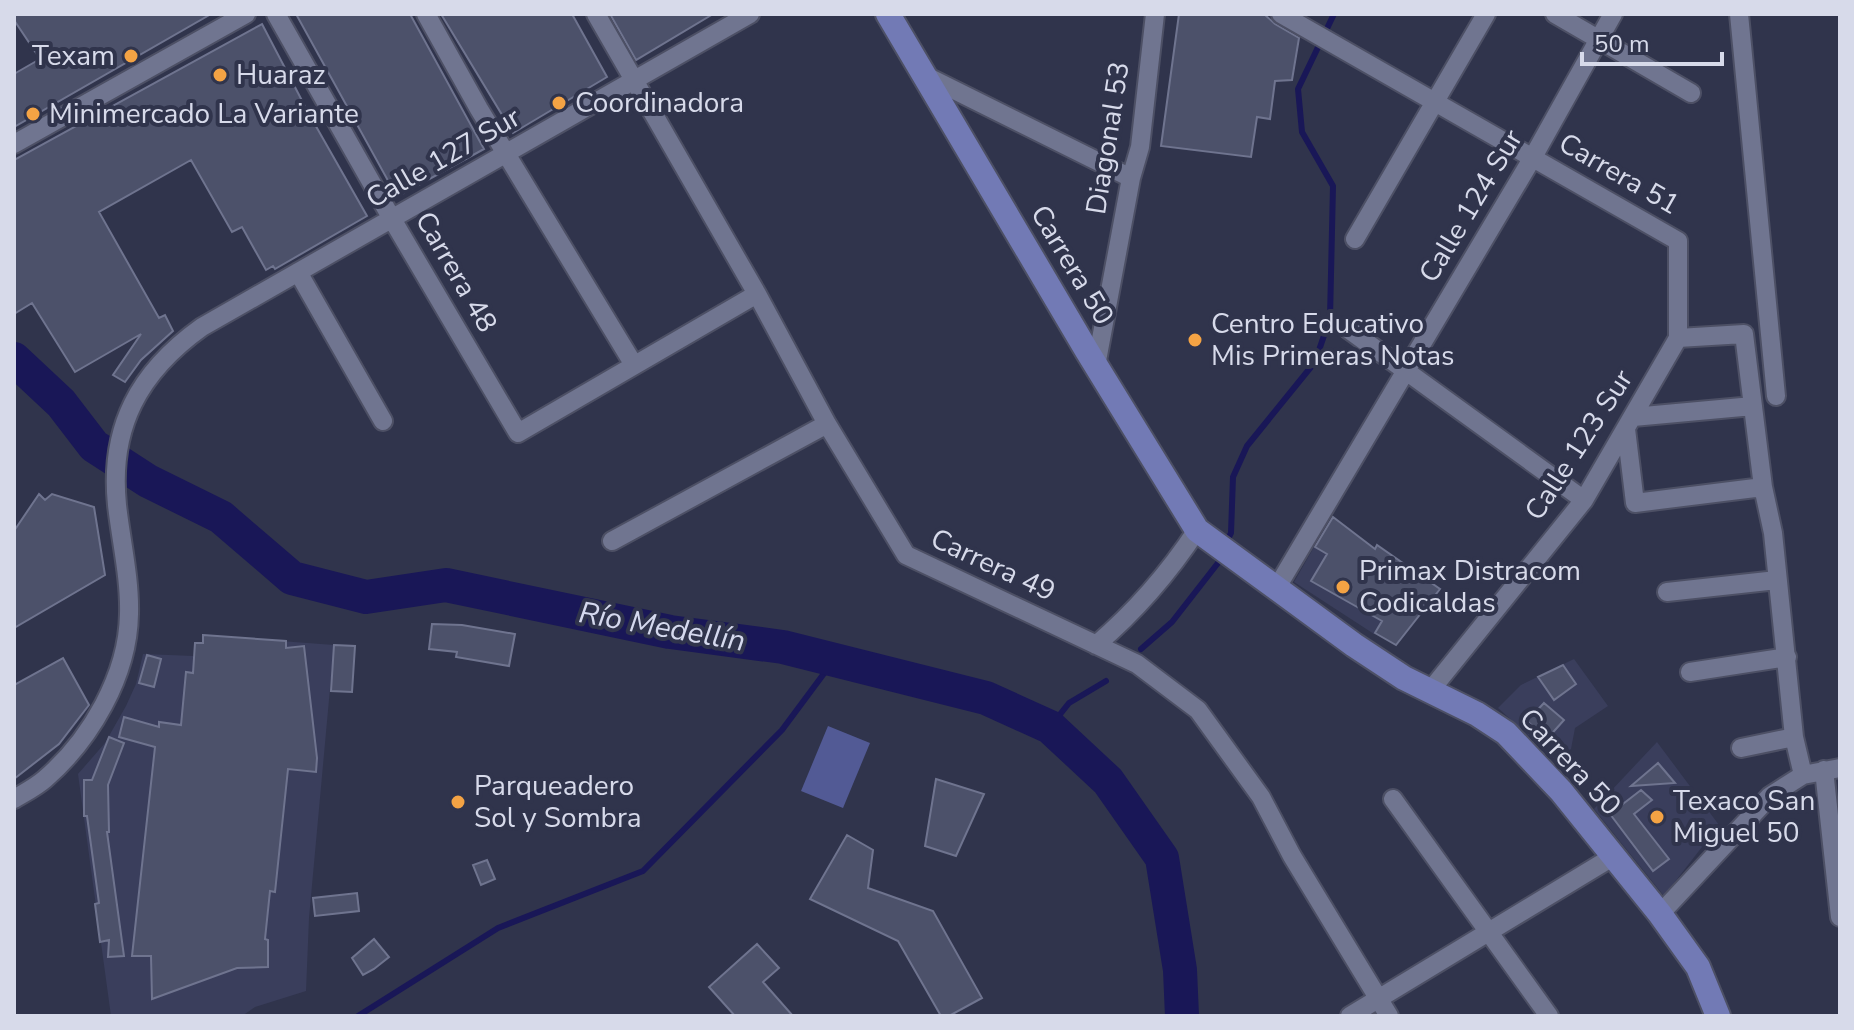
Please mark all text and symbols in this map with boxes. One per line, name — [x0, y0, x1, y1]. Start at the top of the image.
scale bar — [1582, 16, 1722, 66]
text: 50 m — [1594, 28, 1650, 60]
place label: Texam — [32, 37, 115, 75]
marker: Texam — [122, 47, 140, 65]
place label: Huaraz — [236, 56, 326, 94]
street label: Diagonal 53 — [1077, 59, 1139, 217]
marker: Huaraz — [211, 66, 229, 84]
place label: Coordinadora — [575, 84, 744, 122]
marker: Coordinadora — [550, 94, 568, 112]
place label: Minimercado La Variante — [49, 95, 359, 133]
street label: Calle 127 Sur — [359, 98, 527, 218]
marker: Minimercado La Variante — [24, 105, 42, 123]
street label: Calle 124 Sur — [1410, 122, 1532, 290]
street label: Carrera 51 — [1552, 124, 1686, 224]
street label: Carrera 50 — [1021, 198, 1123, 332]
street label: Carrera 48 — [406, 205, 506, 339]
place label: Centro Educativo Mis Primeras Notas — [1211, 305, 1455, 375]
marker: Centro Educativo Mis Primeras Notas — [1186, 331, 1204, 349]
street label: Calle 123 Sur — [1516, 362, 1642, 528]
street label: Carrera 49 — [924, 520, 1062, 610]
place label: Primax Distracom Codicaldas — [1359, 552, 1581, 622]
marker: Primax Distracom Codicaldas — [1334, 578, 1352, 596]
water label: Río Medellín — [576, 592, 748, 662]
street label: Carrera 50 — [1511, 700, 1629, 824]
place label: Parqueadero Sol y Sombra — [474, 767, 642, 837]
place label: Texaco San Miguel 50 — [1673, 782, 1815, 852]
marker: Parqueadero Sol y Sombra — [449, 793, 467, 811]
marker: Texaco San Miguel 50 — [1648, 808, 1666, 826]

